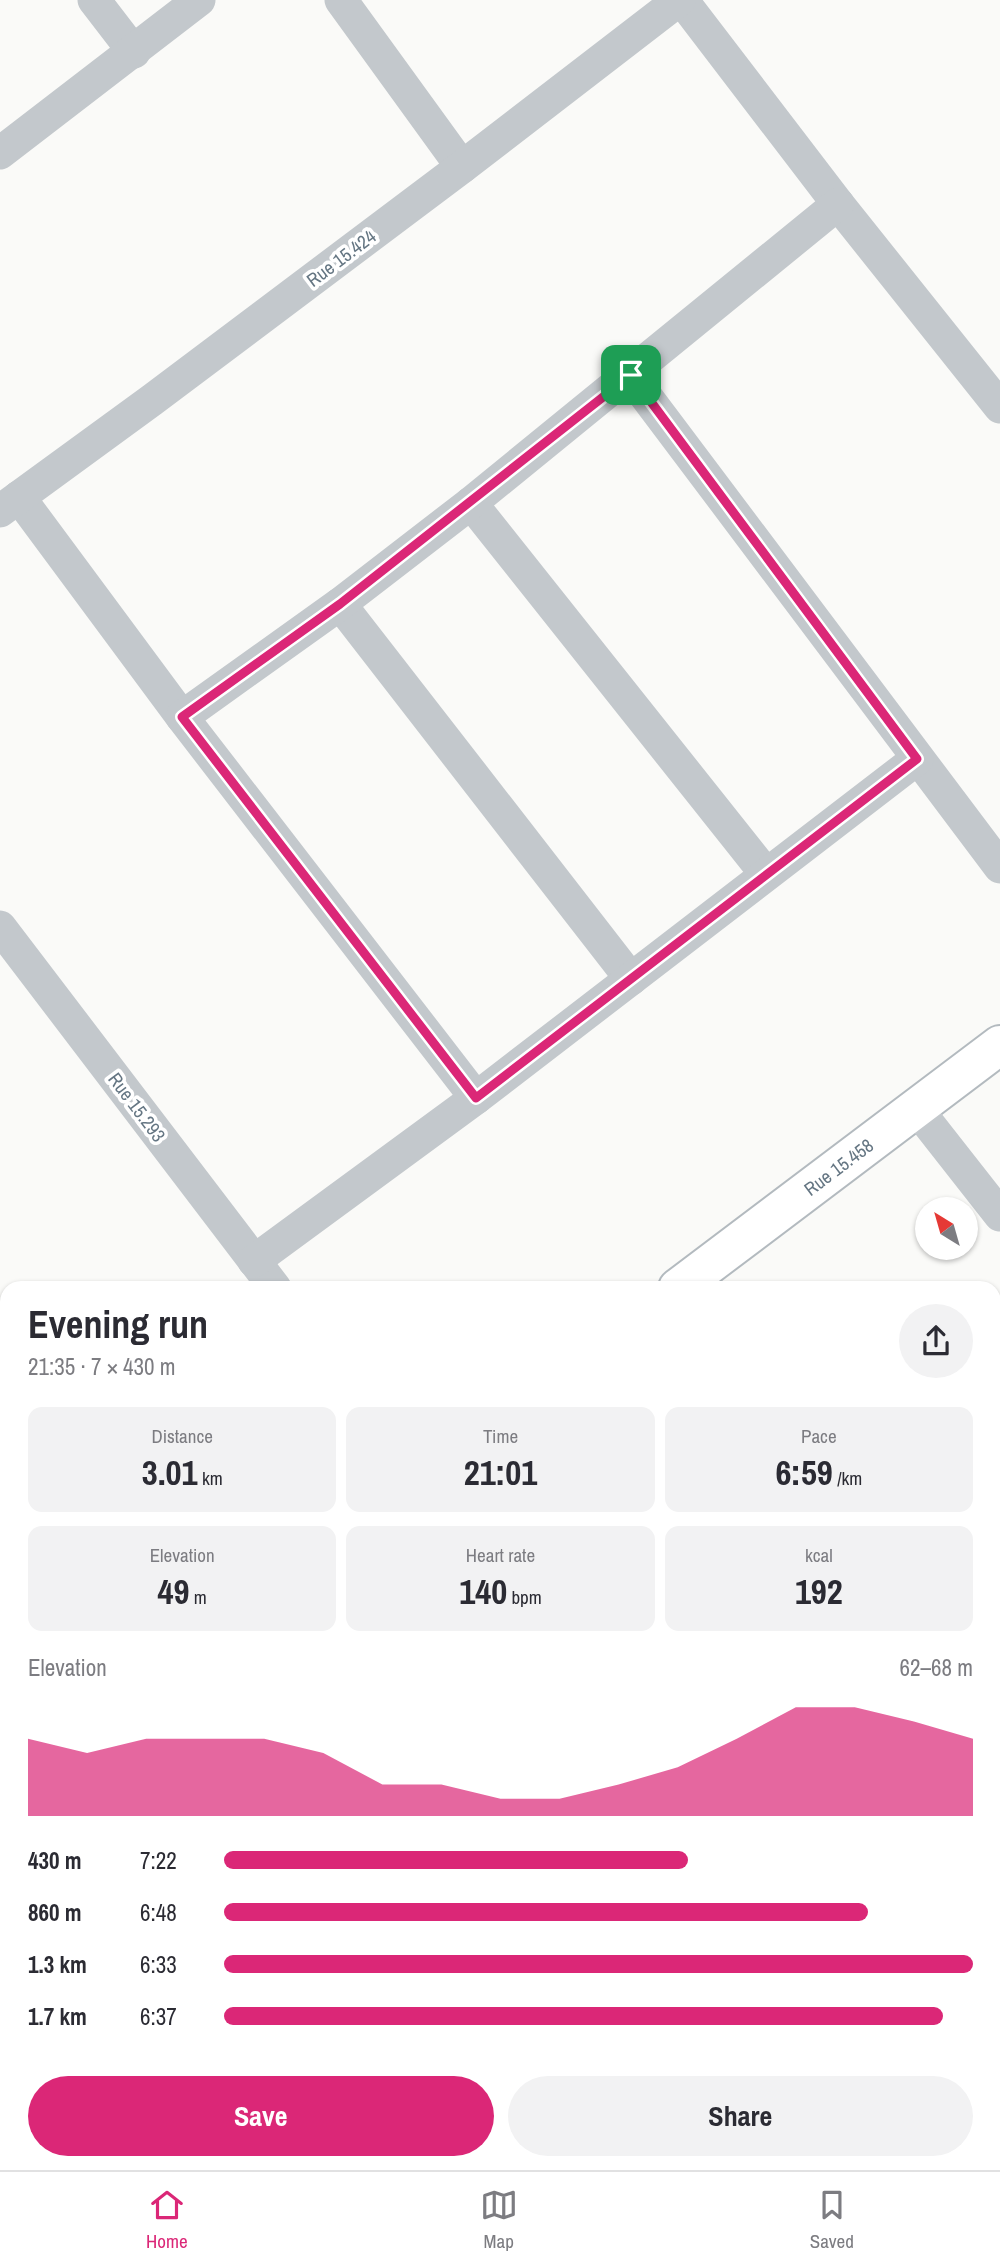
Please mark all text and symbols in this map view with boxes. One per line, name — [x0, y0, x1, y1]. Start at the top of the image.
street label: Rue 15.424 — [301, 223, 381, 293]
pin — [601, 345, 661, 405]
icon: arrive — [612, 356, 650, 394]
street label: Rue 15.293 — [102, 1067, 172, 1147]
street label: Rue 15.458 — [798, 1132, 878, 1202]
north arrow — [915, 1197, 978, 1260]
map controls — [915, 1197, 978, 1260]
text: Evening run — [28, 1299, 208, 1350]
button: share — [899, 1304, 973, 1378]
text: 21:35 · 7 × 430 m — [28, 1351, 175, 1382]
text: Distance — [151, 1423, 213, 1449]
text: Time — [483, 1423, 518, 1449]
text: Pace — [801, 1423, 837, 1449]
text: 3.01 — [142, 1449, 198, 1496]
text: 21:01 — [464, 1449, 537, 1496]
text: 6:59 — [775, 1449, 833, 1496]
text: km — [198, 1465, 223, 1491]
text: /km — [833, 1465, 862, 1491]
text: Elevation — [150, 1542, 215, 1568]
text: Heart rate — [466, 1542, 535, 1568]
text: kcal — [805, 1542, 833, 1568]
text: 49 — [158, 1568, 189, 1615]
text: 140 — [459, 1568, 507, 1615]
text: 192 — [795, 1568, 843, 1615]
text: m — [189, 1584, 207, 1610]
text: bpm — [507, 1584, 542, 1610]
text: Elevation — [28, 1652, 107, 1683]
text: 62–68 m — [900, 1652, 973, 1683]
text: 430 m — [28, 1845, 81, 1876]
text: 7:22 — [140, 1845, 177, 1876]
text: 860 m — [28, 1897, 81, 1928]
text: 6:48 — [140, 1897, 177, 1928]
text: 1.3 km — [28, 1949, 87, 1980]
text: 6:33 — [140, 1949, 177, 1980]
text: 1.7 km — [28, 2001, 87, 2032]
text: 6:37 — [140, 2001, 177, 2032]
button: Save — [28, 2076, 494, 2156]
button: Share — [508, 2076, 973, 2156]
tab: Home — [146, 2186, 188, 2254]
tab: Map — [480, 2186, 518, 2254]
tab: Saved — [810, 2186, 854, 2254]

